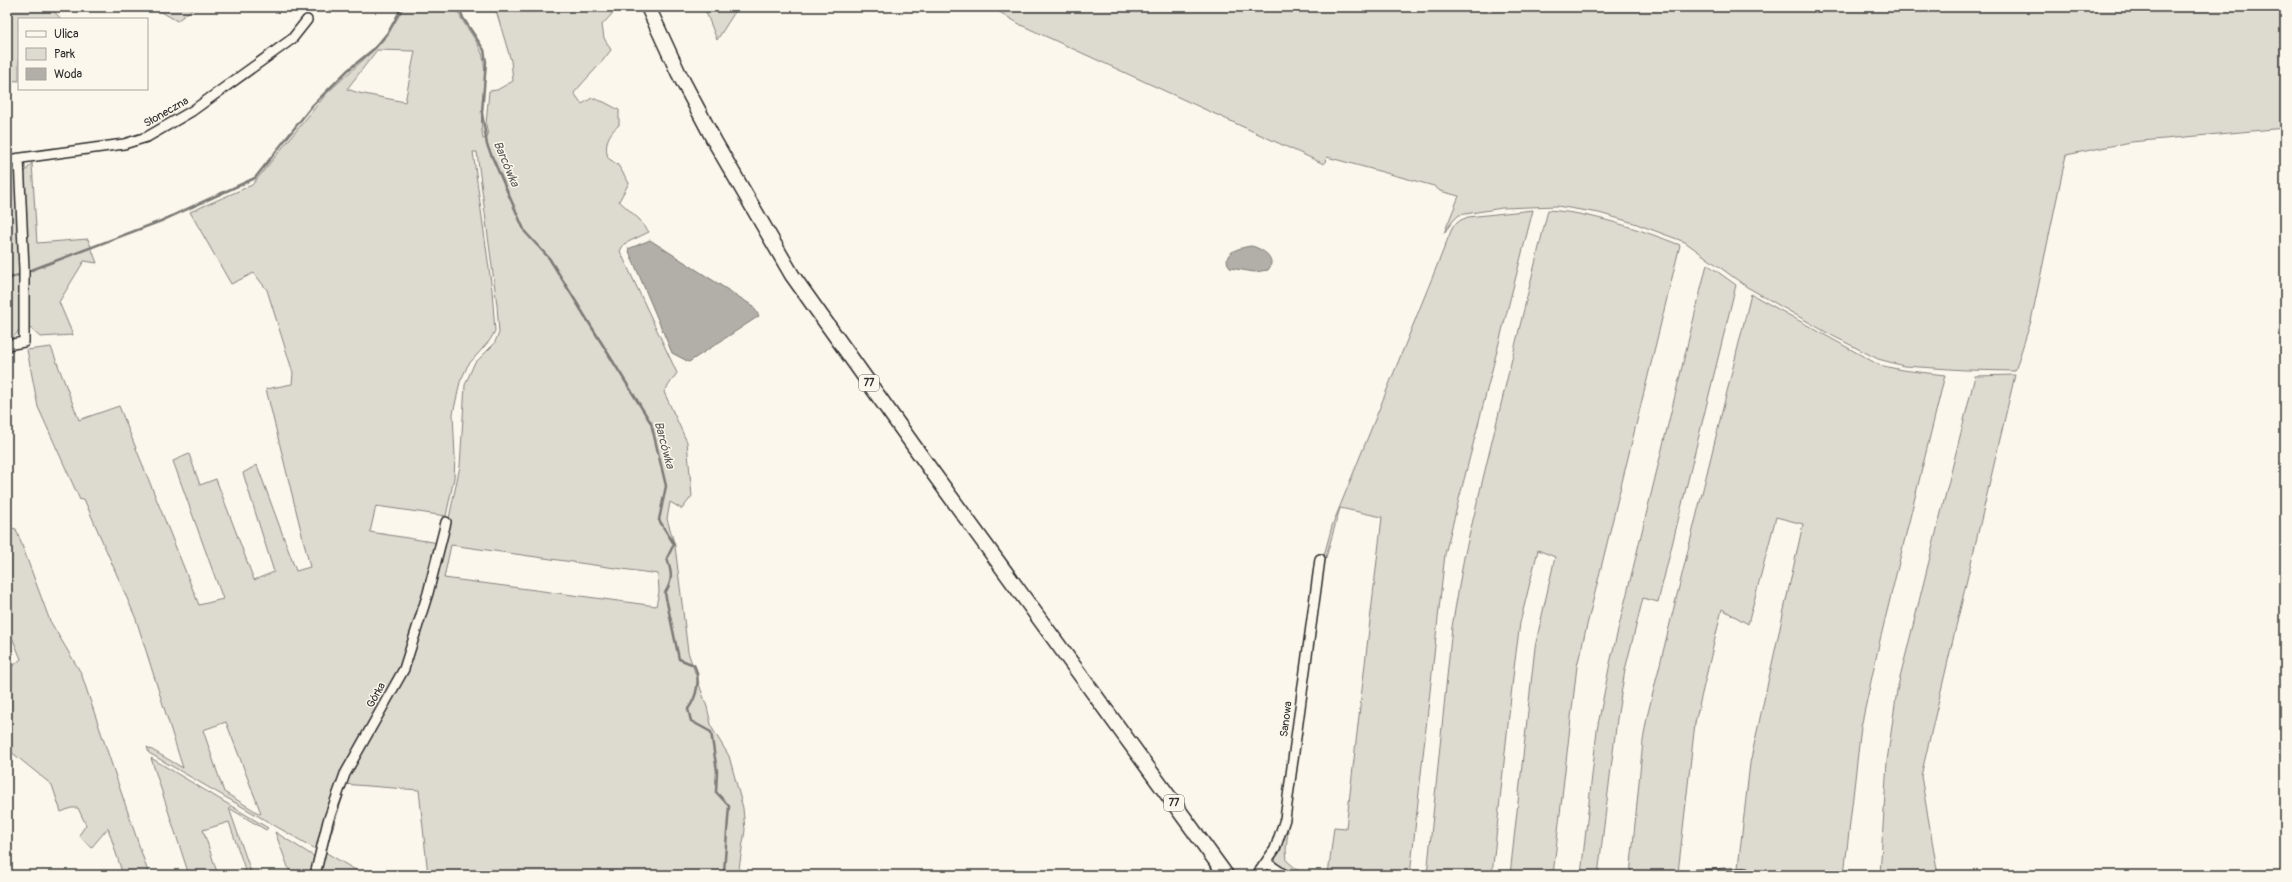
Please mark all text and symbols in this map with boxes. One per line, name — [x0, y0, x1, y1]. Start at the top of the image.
legend — [18, 18, 148, 90]
text: Ulica — [54, 27, 79, 42]
text: Park — [54, 47, 75, 62]
text: Woda — [54, 67, 83, 82]
street label: Słoneczna — [141, 94, 191, 130]
water label: Barcówka — [490, 139, 523, 190]
road number: 77 — [859, 375, 879, 391]
water label: Barcówka — [651, 420, 678, 471]
street label: Górka — [364, 680, 388, 710]
street label: Sanowa — [1277, 700, 1295, 738]
road number: 77 — [1164, 795, 1184, 811]

